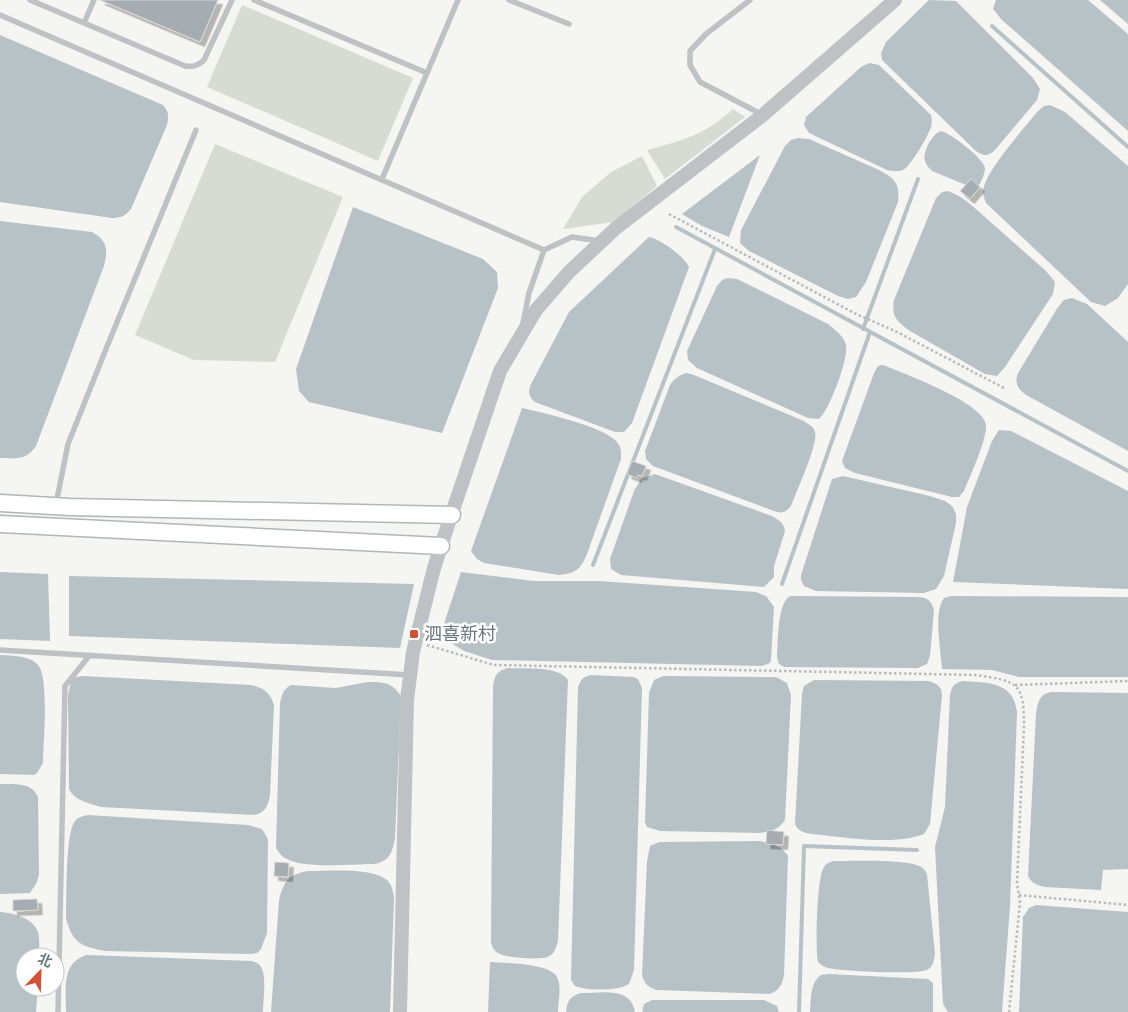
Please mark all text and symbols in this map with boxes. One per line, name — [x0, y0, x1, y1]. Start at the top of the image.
place label: 泗喜新村 — [424, 622, 496, 644]
marker: 泗喜新村 — [408, 628, 420, 640]
north arrow — [15, 947, 65, 997]
text: 北 — [36, 949, 55, 970]

